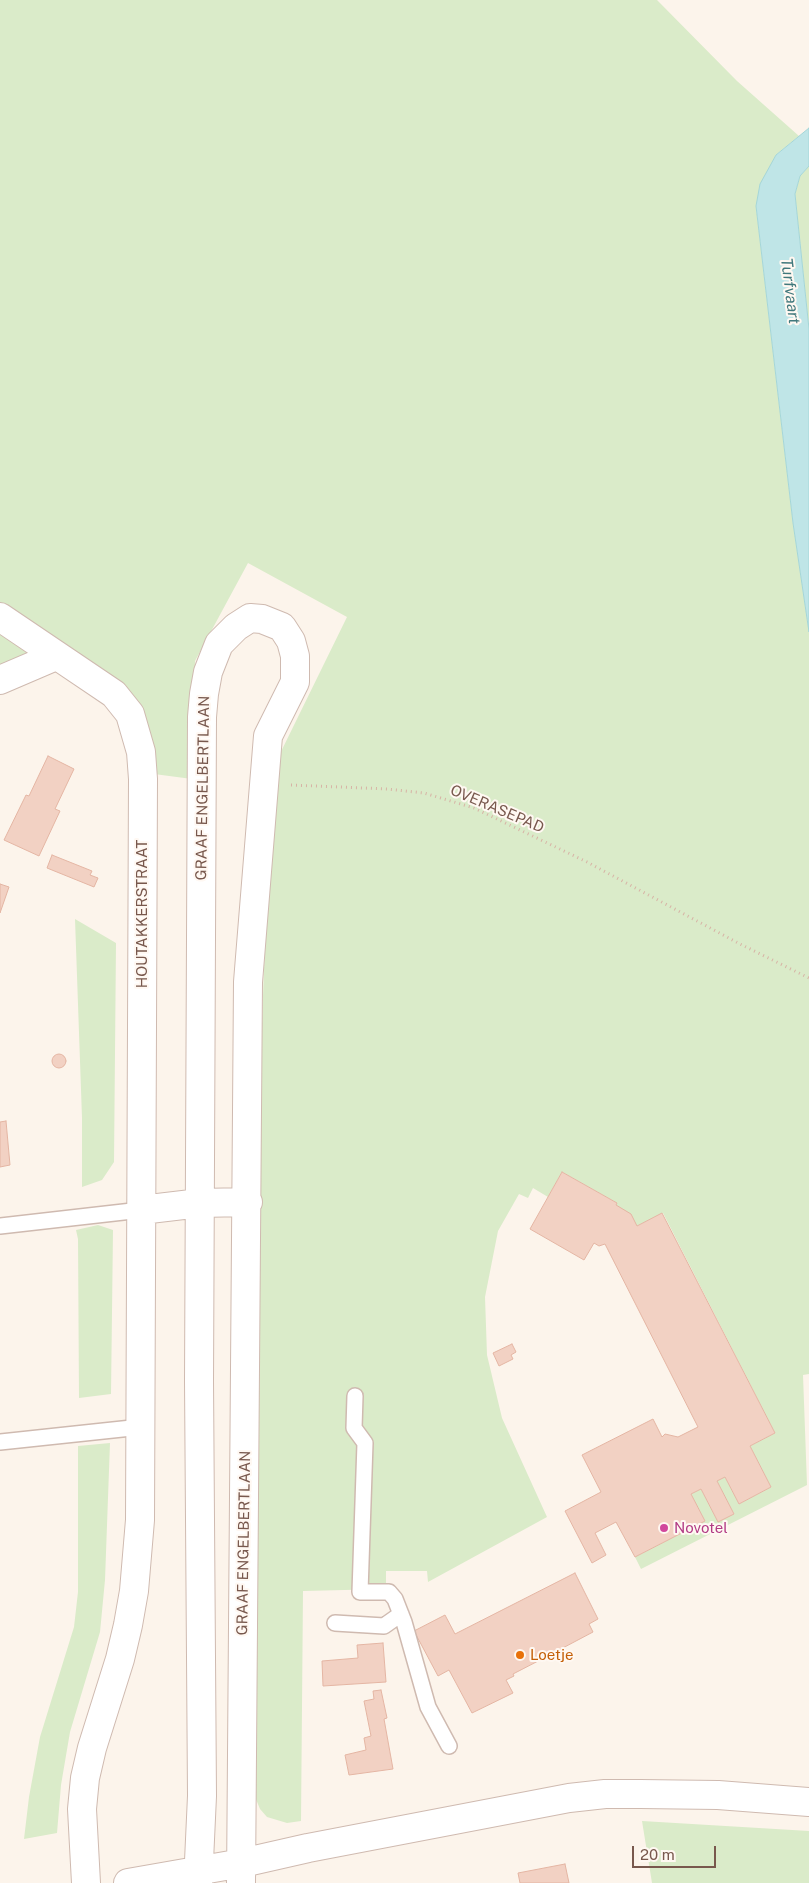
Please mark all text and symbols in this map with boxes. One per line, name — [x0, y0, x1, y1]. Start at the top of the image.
water label: Turfvaart — [776, 257, 804, 325]
street label: GRAAF ENGELBERTLAAN — [192, 695, 214, 881]
street label: OVERASEPAD — [447, 781, 547, 837]
street label: HOUTAKKERSTRAAT — [133, 840, 151, 988]
street label: GRAAF ENGELBERTLAAN — [233, 1450, 255, 1636]
place label: Novotel — [674, 1519, 728, 1537]
marker: Novotel — [658, 1522, 670, 1534]
place label: Loetje — [530, 1646, 573, 1664]
marker: Loetje — [514, 1649, 526, 1661]
scale bar — [634, 1836, 718, 1868]
text: 20 m — [640, 1846, 675, 1863]

